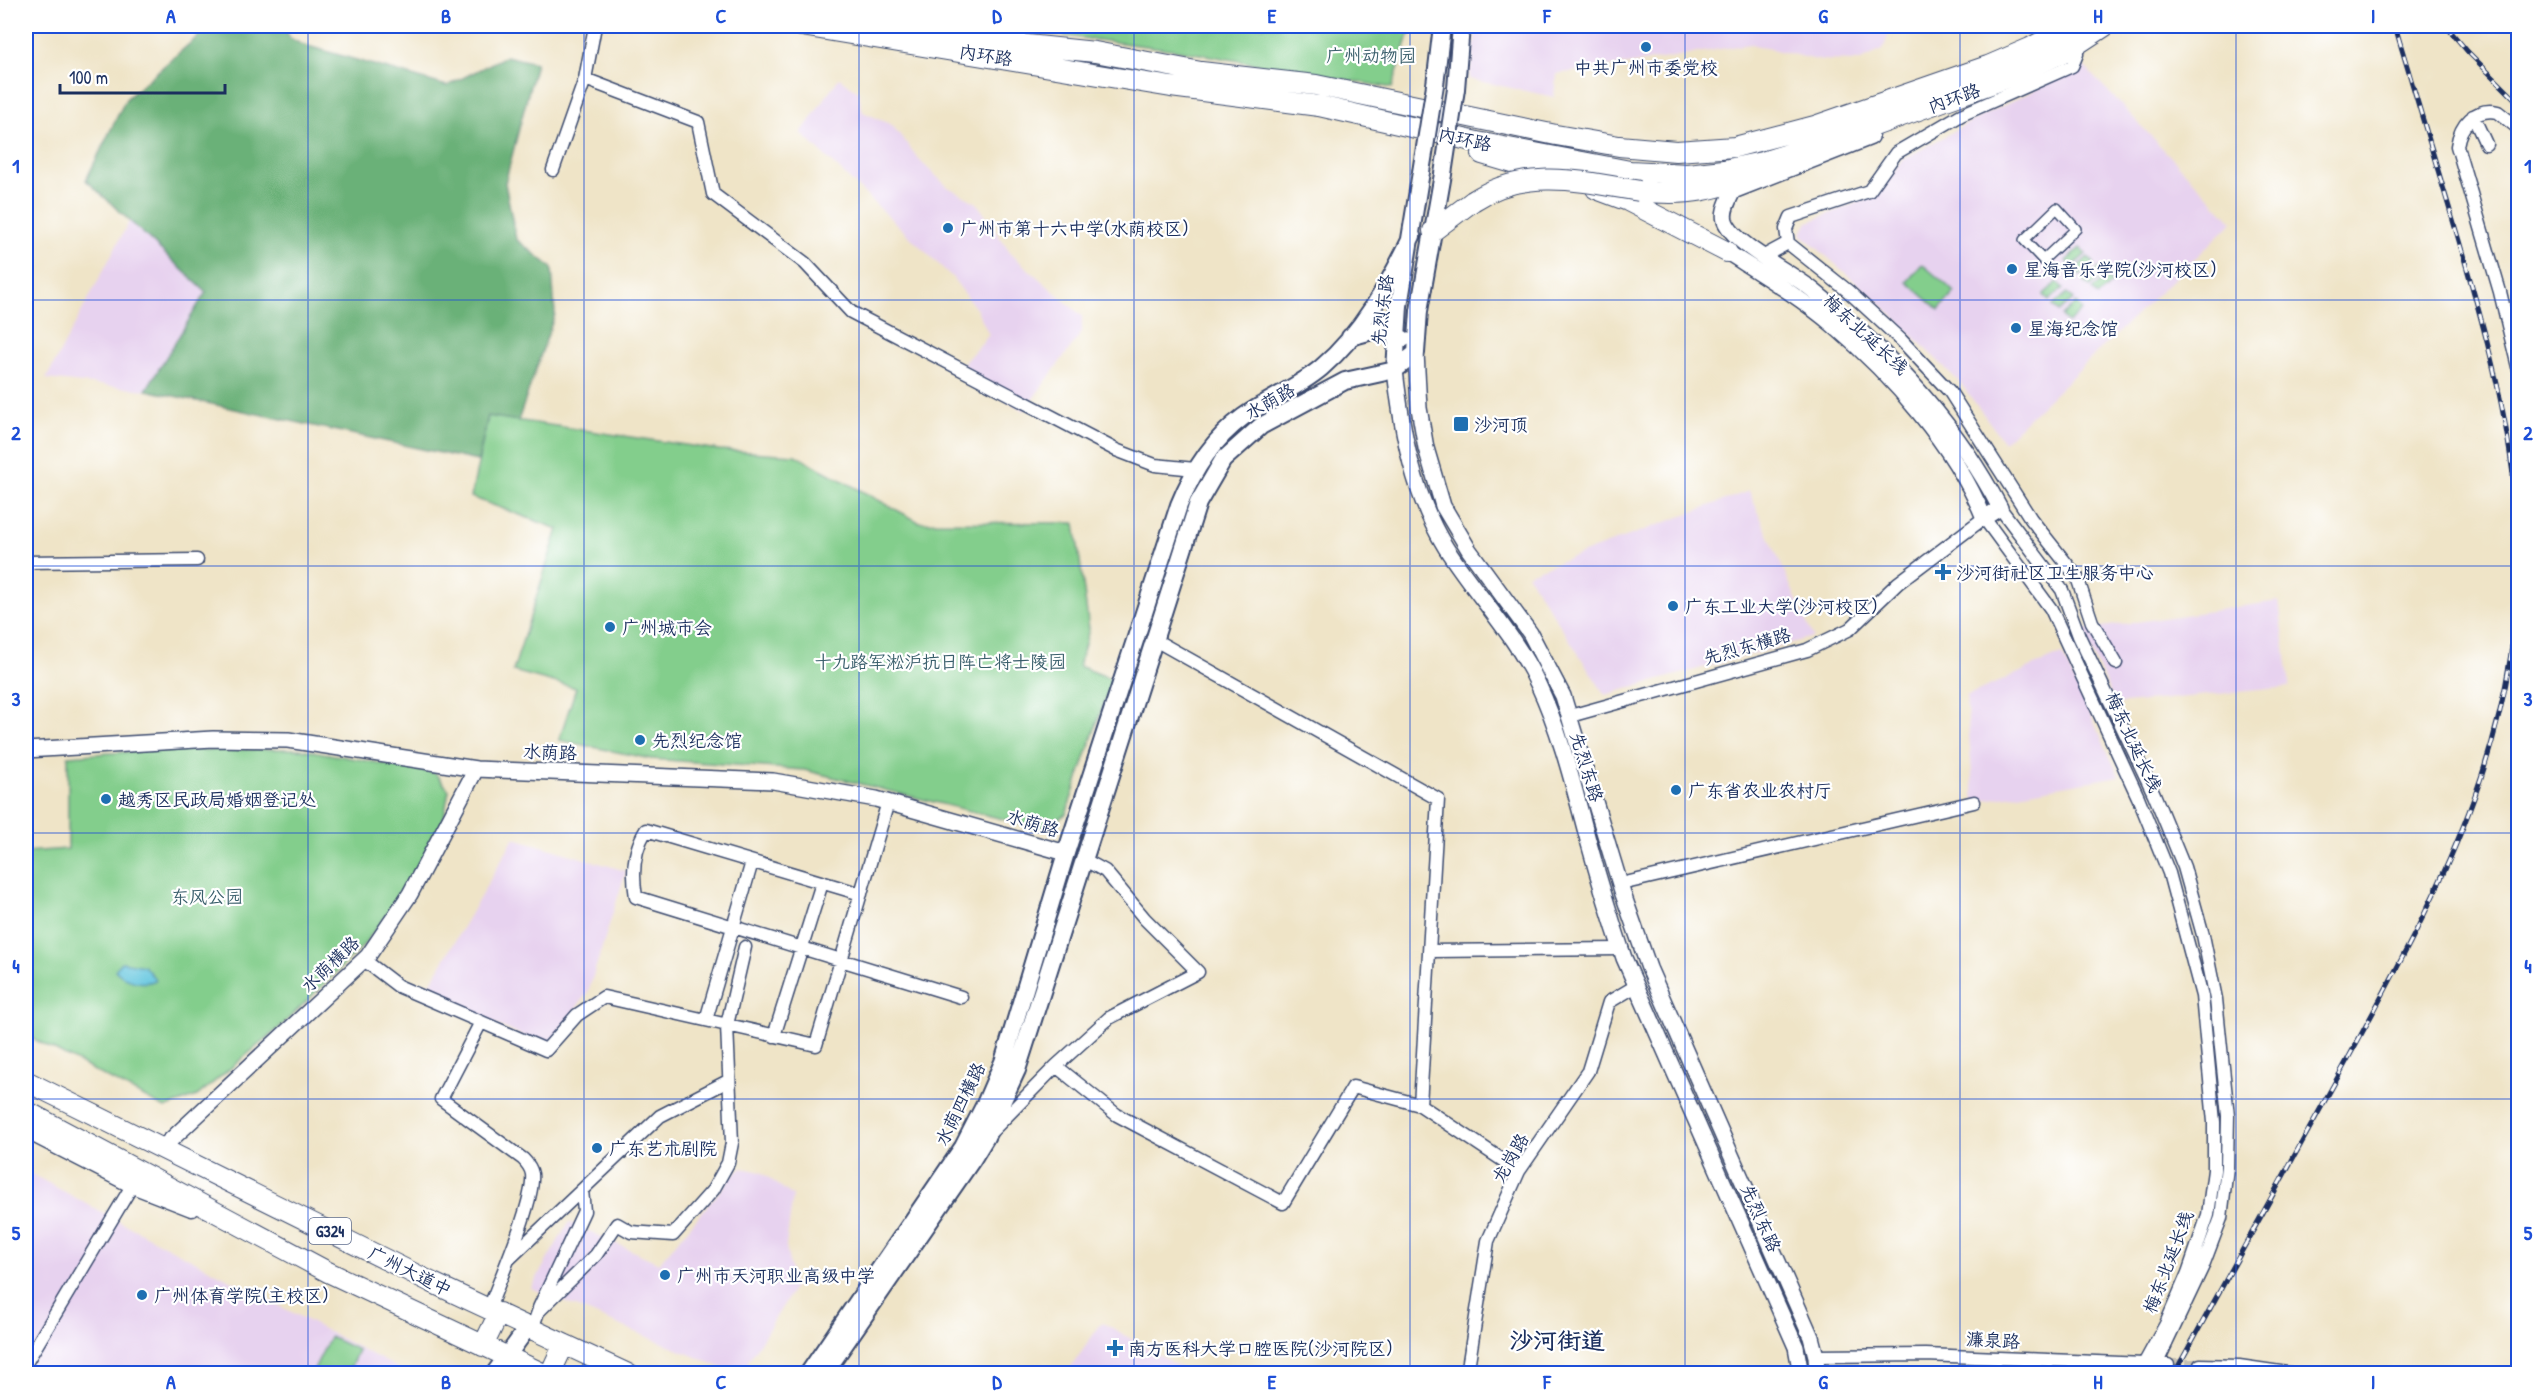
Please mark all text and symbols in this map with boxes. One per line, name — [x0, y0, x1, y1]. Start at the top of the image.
text: A — [166, 2, 176, 29]
text: B — [441, 2, 451, 29]
text: C — [716, 2, 727, 29]
text: D — [992, 2, 1002, 29]
text: E — [1268, 2, 1277, 29]
text: F — [1542, 2, 1552, 29]
text: G — [1818, 2, 1828, 29]
text: H — [2093, 2, 2103, 29]
text: I — [2371, 2, 2375, 29]
street label: 内环路 — [957, 38, 1015, 72]
marker: 中共广州市委党校 — [1639, 40, 1653, 54]
park label: 广州动物园 — [1326, 43, 1416, 68]
place label: 中共广州市委党校 — [1574, 55, 1718, 80]
scale bar — [60, 57, 225, 95]
text: 100 m — [69, 65, 108, 90]
street label: 内环路 — [1924, 77, 1984, 119]
street label: 内环路 — [1436, 121, 1494, 157]
text: 1 — [12, 152, 20, 179]
text: 1 — [2524, 152, 2532, 179]
place label: 广州市第十六中学(水荫校区) — [960, 216, 1189, 241]
marker: 广州市第十六中学(水荫校区) — [941, 221, 955, 235]
place label: 星海音乐学院(沙河校区) — [2024, 257, 2217, 282]
marker: 星海音乐学院(沙河校区) — [2005, 262, 2019, 276]
street label: 先烈东路 — [1365, 273, 1399, 347]
street label: 梅东北延长线 — [1818, 288, 1914, 380]
place label: 星海纪念馆 — [2028, 316, 2118, 341]
marker: 星海纪念馆 — [2009, 321, 2023, 335]
street label: 水荫路 — [1240, 377, 1300, 425]
place label: 沙河顶 — [1474, 412, 1528, 437]
marker: 沙河顶 — [1452, 415, 1470, 433]
text: 2 — [11, 419, 21, 446]
text: 2 — [2523, 419, 2533, 446]
place label: 沙河街社区卫生服务中心 — [1956, 560, 2154, 585]
marker: 沙河街社区卫生服务中心 — [1934, 563, 1952, 581]
place label: 广东工业大学(沙河校区) — [1685, 594, 1878, 619]
marker: 广东工业大学(沙河校区) — [1666, 599, 1680, 613]
place label: 广州城市会 — [622, 615, 712, 640]
marker: 广州城市会 — [603, 620, 617, 634]
street label: 先烈东横路 — [1700, 622, 1794, 670]
park label: 十九路军淞沪抗日阵亡将士陵园 — [814, 649, 1066, 674]
text: 3 — [12, 685, 21, 712]
text: 3 — [2524, 685, 2533, 712]
street label: 梅东北延长线 — [2100, 688, 2168, 796]
place label: 先烈纪念馆 — [652, 728, 742, 753]
street label: 先烈东路 — [1565, 729, 1609, 805]
marker: 先烈纪念馆 — [633, 733, 647, 747]
street label: 水荫路 — [523, 739, 577, 765]
place label: 广东省农业农村厅 — [1688, 778, 1832, 803]
marker: 广东省农业农村厅 — [1669, 783, 1683, 797]
place label: 越秀区民政局婚姻登记处 — [118, 787, 316, 812]
marker: 越秀区民政局婚姻登记处 — [99, 792, 113, 806]
street label: 水荫路 — [1004, 803, 1062, 843]
park label: 东风公园 — [171, 884, 243, 909]
street label: 水荫横路 — [295, 930, 365, 998]
text: 4 — [12, 952, 20, 979]
text: 4 — [2524, 952, 2532, 979]
street label: 水荫四横路 — [929, 1058, 991, 1150]
street label: 龙岗路 — [1486, 1128, 1534, 1188]
place label: 广东艺术剧院 — [609, 1136, 717, 1161]
marker: 广东艺术剧院 — [590, 1141, 604, 1155]
street label: 先烈东路 — [1735, 1180, 1787, 1256]
street label: 梅东北延长线 — [2137, 1207, 2199, 1317]
road number: G324 — [309, 1218, 351, 1244]
text: 5 — [12, 1219, 21, 1246]
text: 5 — [2524, 1219, 2533, 1246]
street label: 广州大道中 — [364, 1240, 456, 1302]
place label: 广州市天河职业高级中学 — [677, 1263, 875, 1288]
marker: 广州市天河职业高级中学 — [658, 1268, 672, 1282]
place label: 广州体育学院(主校区) — [154, 1283, 329, 1308]
marker: 广州体育学院(主校区) — [135, 1288, 149, 1302]
district label: 沙河街道 — [1509, 1324, 1605, 1356]
street label: 濂泉路 — [1965, 1326, 2021, 1354]
place label: 南方医科大学口腔医院(沙河院区) — [1128, 1336, 1393, 1361]
marker: 南方医科大学口腔医院(沙河院区) — [1106, 1339, 1124, 1357]
text: A — [166, 1368, 176, 1395]
text: B — [441, 1368, 451, 1395]
text: C — [716, 1368, 727, 1395]
text: D — [992, 1368, 1002, 1395]
text: E — [1268, 1368, 1277, 1395]
text: F — [1542, 1368, 1552, 1395]
text: G — [1818, 1368, 1828, 1395]
text: H — [2093, 1368, 2103, 1395]
text: I — [2371, 1368, 2375, 1395]

